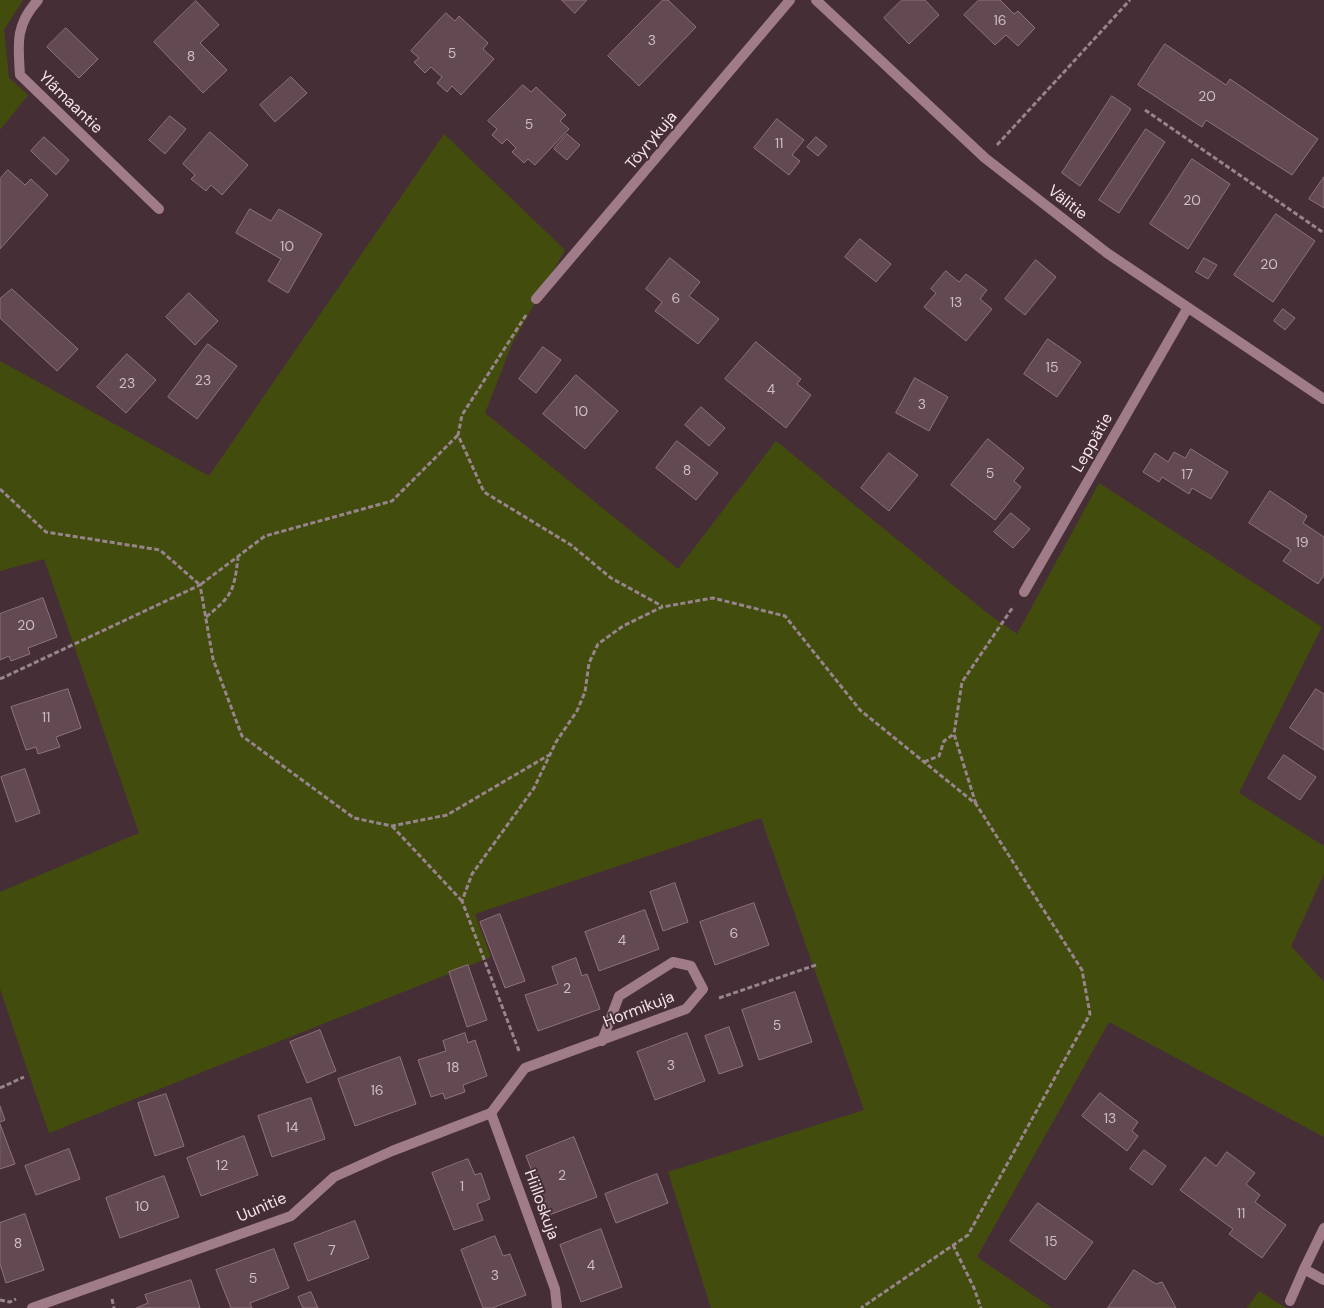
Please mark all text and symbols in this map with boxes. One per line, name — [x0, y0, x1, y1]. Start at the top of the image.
house number: 16 — [993, 13, 1007, 29]
house number: 3 — [648, 33, 656, 49]
house number: 5 — [448, 46, 456, 62]
house number: 8 — [187, 49, 195, 65]
street label: Ylämaantie — [34, 68, 106, 138]
house number: 20 — [1198, 89, 1216, 105]
street label: Töyrykuja — [622, 108, 682, 174]
house number: 5 — [525, 117, 533, 133]
house number: 11 — [775, 136, 783, 152]
street label: Välitie — [1043, 182, 1091, 224]
house number: 20 — [1183, 193, 1201, 209]
house number: 10 — [280, 239, 294, 255]
house number: 20 — [1260, 257, 1278, 273]
house number: 6 — [672, 291, 680, 307]
house number: 13 — [950, 295, 962, 311]
house number: 15 — [1046, 360, 1058, 376]
house number: 23 — [195, 373, 211, 389]
house number: 23 — [119, 376, 135, 392]
house number: 4 — [767, 382, 775, 398]
house number: 3 — [918, 397, 926, 413]
house number: 10 — [574, 404, 588, 420]
street label: Leppätie — [1068, 410, 1118, 476]
house number: 8 — [683, 463, 691, 479]
house number: 5 — [986, 466, 994, 482]
house number: 17 — [1181, 467, 1193, 483]
house number: 19 — [1295, 535, 1309, 551]
house number: 20 — [17, 618, 35, 634]
house number: 11 — [42, 710, 50, 726]
house number: 6 — [730, 926, 738, 942]
house number: 4 — [618, 933, 626, 949]
house number: 2 — [563, 981, 571, 997]
street label: Hormikuja — [601, 988, 677, 1032]
house number: 5 — [773, 1018, 781, 1034]
house number: 3 — [667, 1058, 675, 1074]
house number: 18 — [447, 1060, 459, 1076]
house number: 16 — [370, 1083, 384, 1099]
house number: 13 — [1104, 1111, 1116, 1127]
house number: 14 — [286, 1120, 298, 1136]
house number: 12 — [216, 1158, 228, 1174]
street label: Hiilloskuja — [519, 1167, 563, 1243]
house number: 2 — [558, 1168, 566, 1184]
house number: 1 — [460, 1179, 464, 1195]
street label: Uunitie — [234, 1189, 290, 1227]
house number: 10 — [135, 1199, 149, 1215]
house number: 11 — [1237, 1206, 1245, 1222]
house number: 15 — [1045, 1234, 1057, 1250]
house number: 8 — [14, 1236, 22, 1252]
house number: 7 — [328, 1243, 336, 1259]
house number: 4 — [587, 1258, 595, 1274]
house number: 3 — [491, 1268, 499, 1284]
house number: 5 — [249, 1271, 257, 1287]

